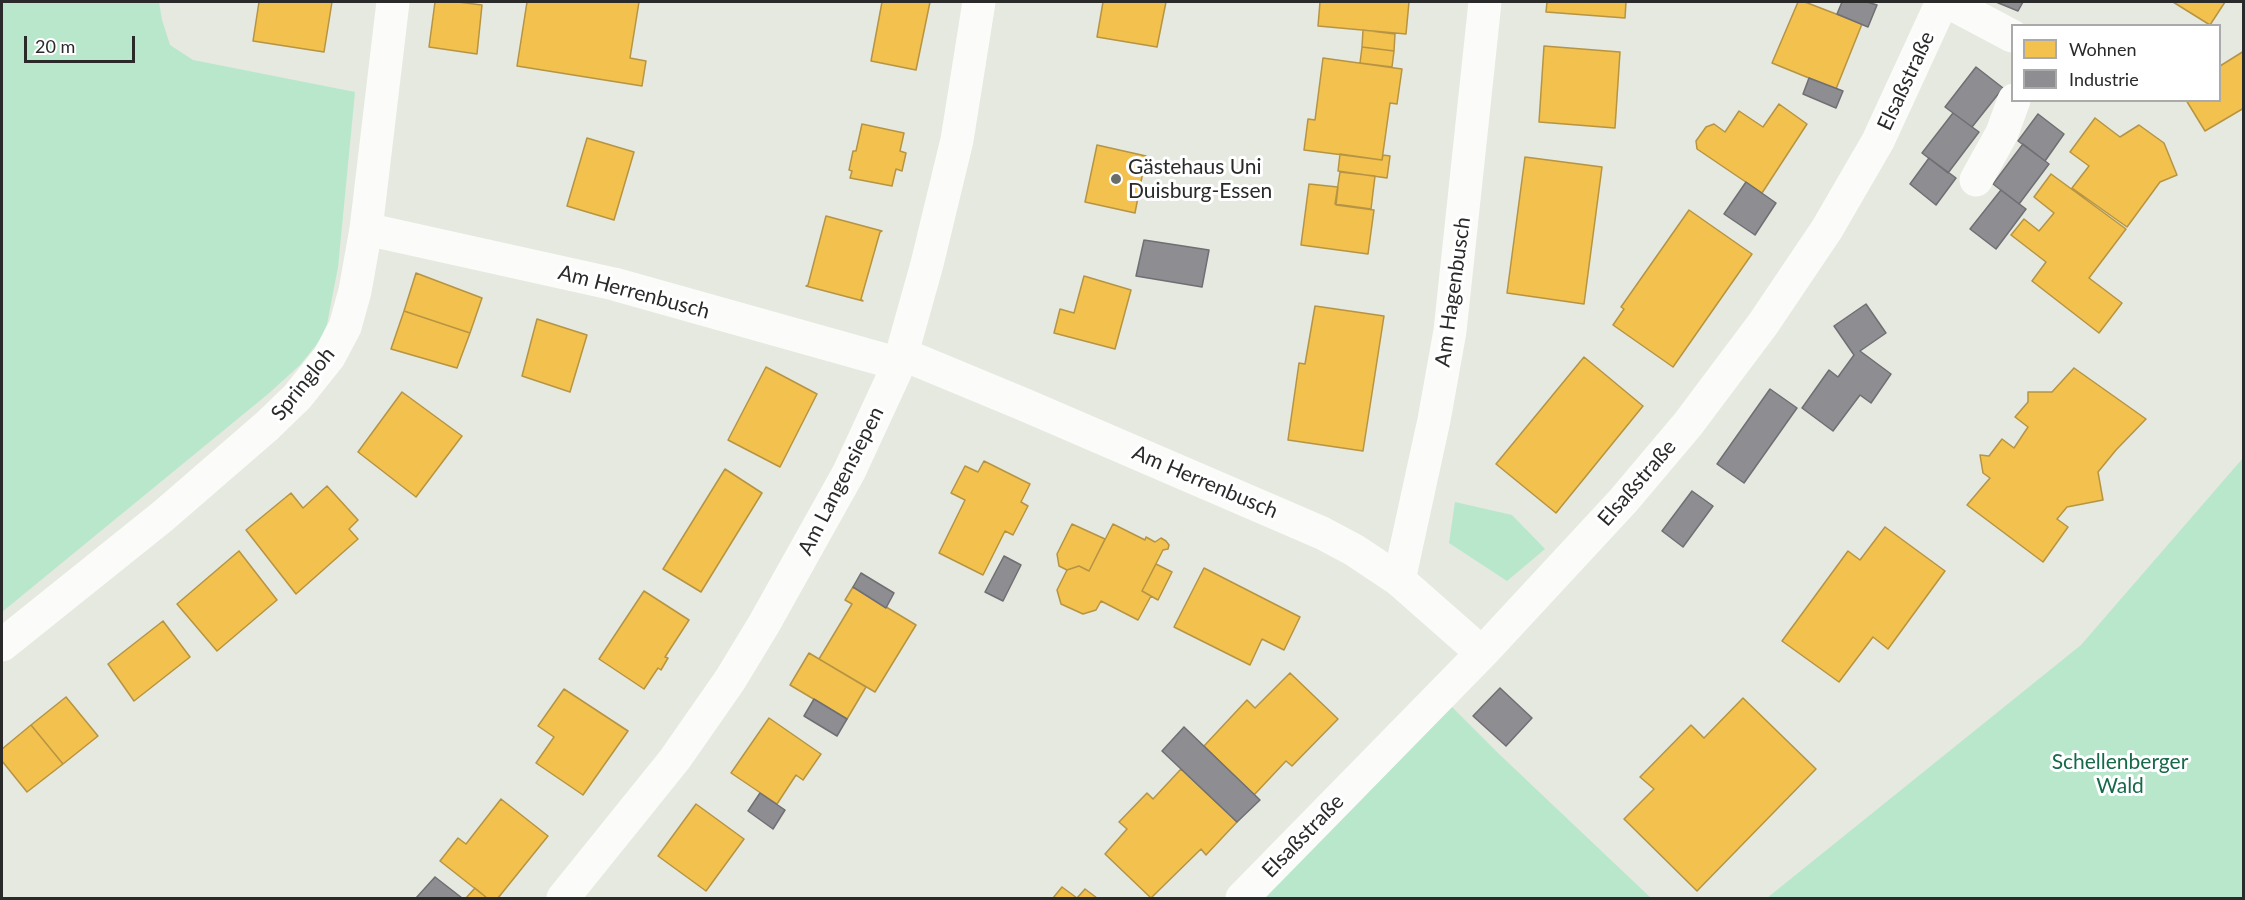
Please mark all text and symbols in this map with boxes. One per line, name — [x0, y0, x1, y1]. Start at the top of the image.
scale bar — [27, 24, 138, 62]
legend — [2011, 24, 2221, 102]
street label: Elsaßstraße — [1872, 27, 1940, 135]
text: 20 m — [35, 35, 75, 57]
text: Wohnen — [2069, 38, 2136, 60]
text: Industrie — [2069, 68, 2139, 90]
place label: Gästehaus Uni Duisburg-Essen — [1128, 154, 1272, 204]
marker: Gästehaus Uni Duisburg-Essen — [1109, 172, 1123, 186]
street label: Am Hagenbusch — [1430, 216, 1476, 368]
street label: Am Herrenbusch — [556, 260, 712, 324]
street label: Springloh — [266, 342, 340, 426]
street label: Am Langensiepen — [793, 403, 889, 559]
street label: Elsaßstraße — [1593, 435, 1681, 531]
street label: Am Herrenbusch — [1128, 440, 1282, 524]
park label: Schellenberger Wald — [2052, 749, 2188, 799]
street label: Elsaßstraße — [1257, 789, 1349, 883]

